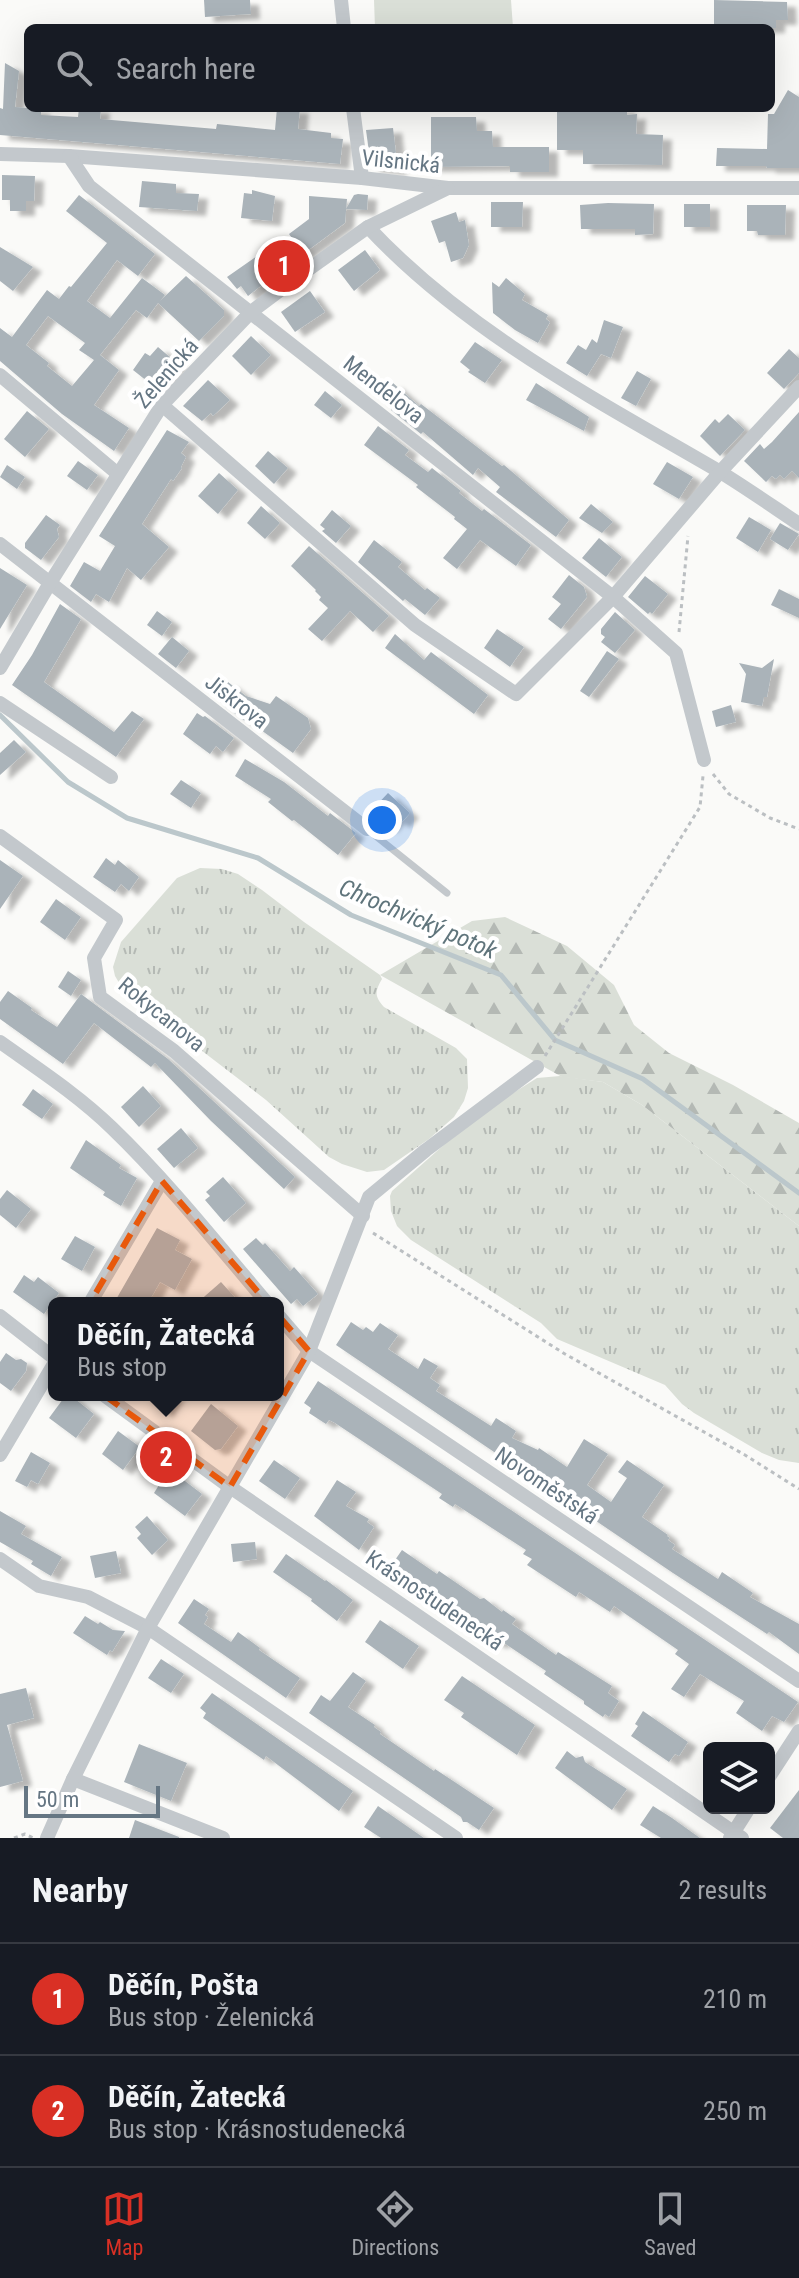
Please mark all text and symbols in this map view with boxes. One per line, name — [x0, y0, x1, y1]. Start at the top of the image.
search box — [24, 24, 775, 112]
icon: search — [52, 46, 96, 90]
text: Search here — [116, 51, 256, 86]
street label: Vilsnická — [360, 145, 441, 178]
pin: 1 — [258, 236, 310, 296]
street label: Želenická — [130, 334, 203, 413]
street label: Mendelova — [339, 350, 429, 428]
street label: Jiskrova — [200, 669, 273, 734]
your location — [362, 800, 402, 840]
water label: Chrochvický potok — [335, 873, 502, 965]
street label: Rokycanova — [114, 972, 210, 1057]
popup — [48, 1297, 284, 1401]
text: Děčín, Žatecká — [77, 1317, 255, 1352]
text: Bus stop — [77, 1352, 167, 1382]
pin: 2 — [140, 1427, 192, 1487]
street label: Novoměstská — [491, 1442, 603, 1529]
street label: Krásnostudenecká — [361, 1545, 508, 1656]
map controls — [703, 1742, 775, 1814]
button: layers — [703, 1742, 775, 1814]
scale bar — [24, 1782, 160, 1818]
text: 50 m — [36, 1787, 79, 1812]
text: Nearby — [32, 1870, 128, 1910]
text: 2 results — [678, 1875, 767, 1905]
text: Děčín, Pošta — [108, 1967, 259, 2002]
text: 1 — [51, 1984, 65, 2014]
text: 210 m — [703, 1984, 767, 2014]
text: Bus stop · Želenická — [108, 2002, 314, 2032]
text: Děčín, Žatecká — [108, 2079, 286, 2114]
text: 2 — [51, 2096, 65, 2126]
text: 250 m — [703, 2096, 767, 2126]
text: Bus stop · Krásnostudenecká — [108, 2114, 406, 2144]
tab: Map — [102, 2187, 146, 2260]
tab: Directions — [351, 2187, 439, 2260]
tab: Saved — [644, 2187, 697, 2260]

